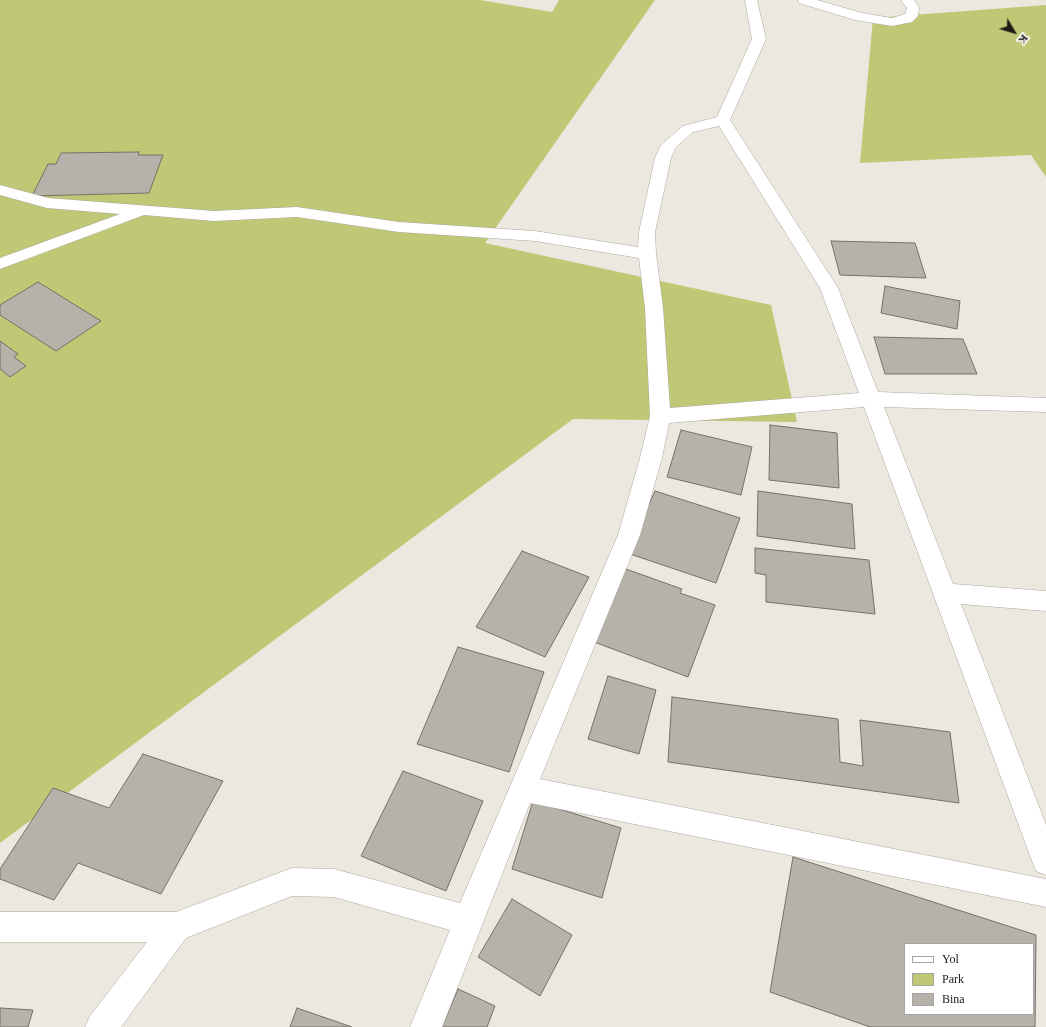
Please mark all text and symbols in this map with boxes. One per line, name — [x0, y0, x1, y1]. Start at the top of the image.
north arrow — [994, 12, 1034, 52]
text: K — [1016, 32, 1031, 46]
legend — [904, 943, 1034, 1015]
text: Yol — [942, 952, 959, 966]
text: Park — [942, 972, 964, 986]
text: Bina — [942, 992, 965, 1006]

